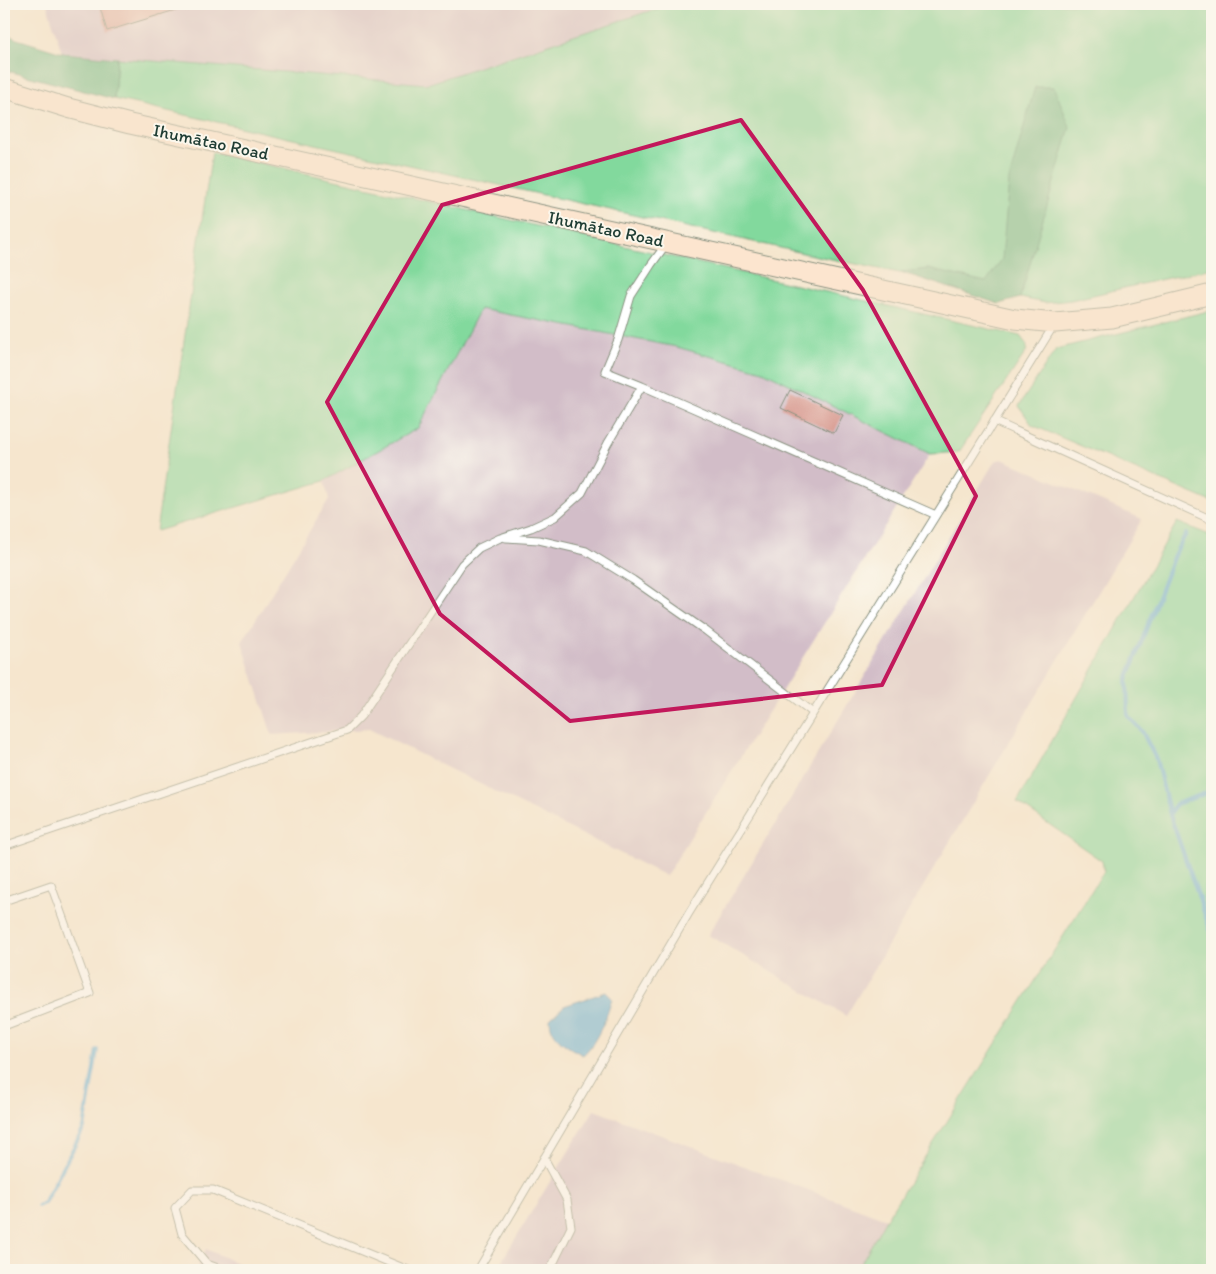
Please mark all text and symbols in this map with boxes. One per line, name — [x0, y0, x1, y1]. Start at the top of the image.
street label: Ihumātao Road — [151, 119, 271, 165]
street label: Ihumātao Road — [546, 206, 666, 252]

